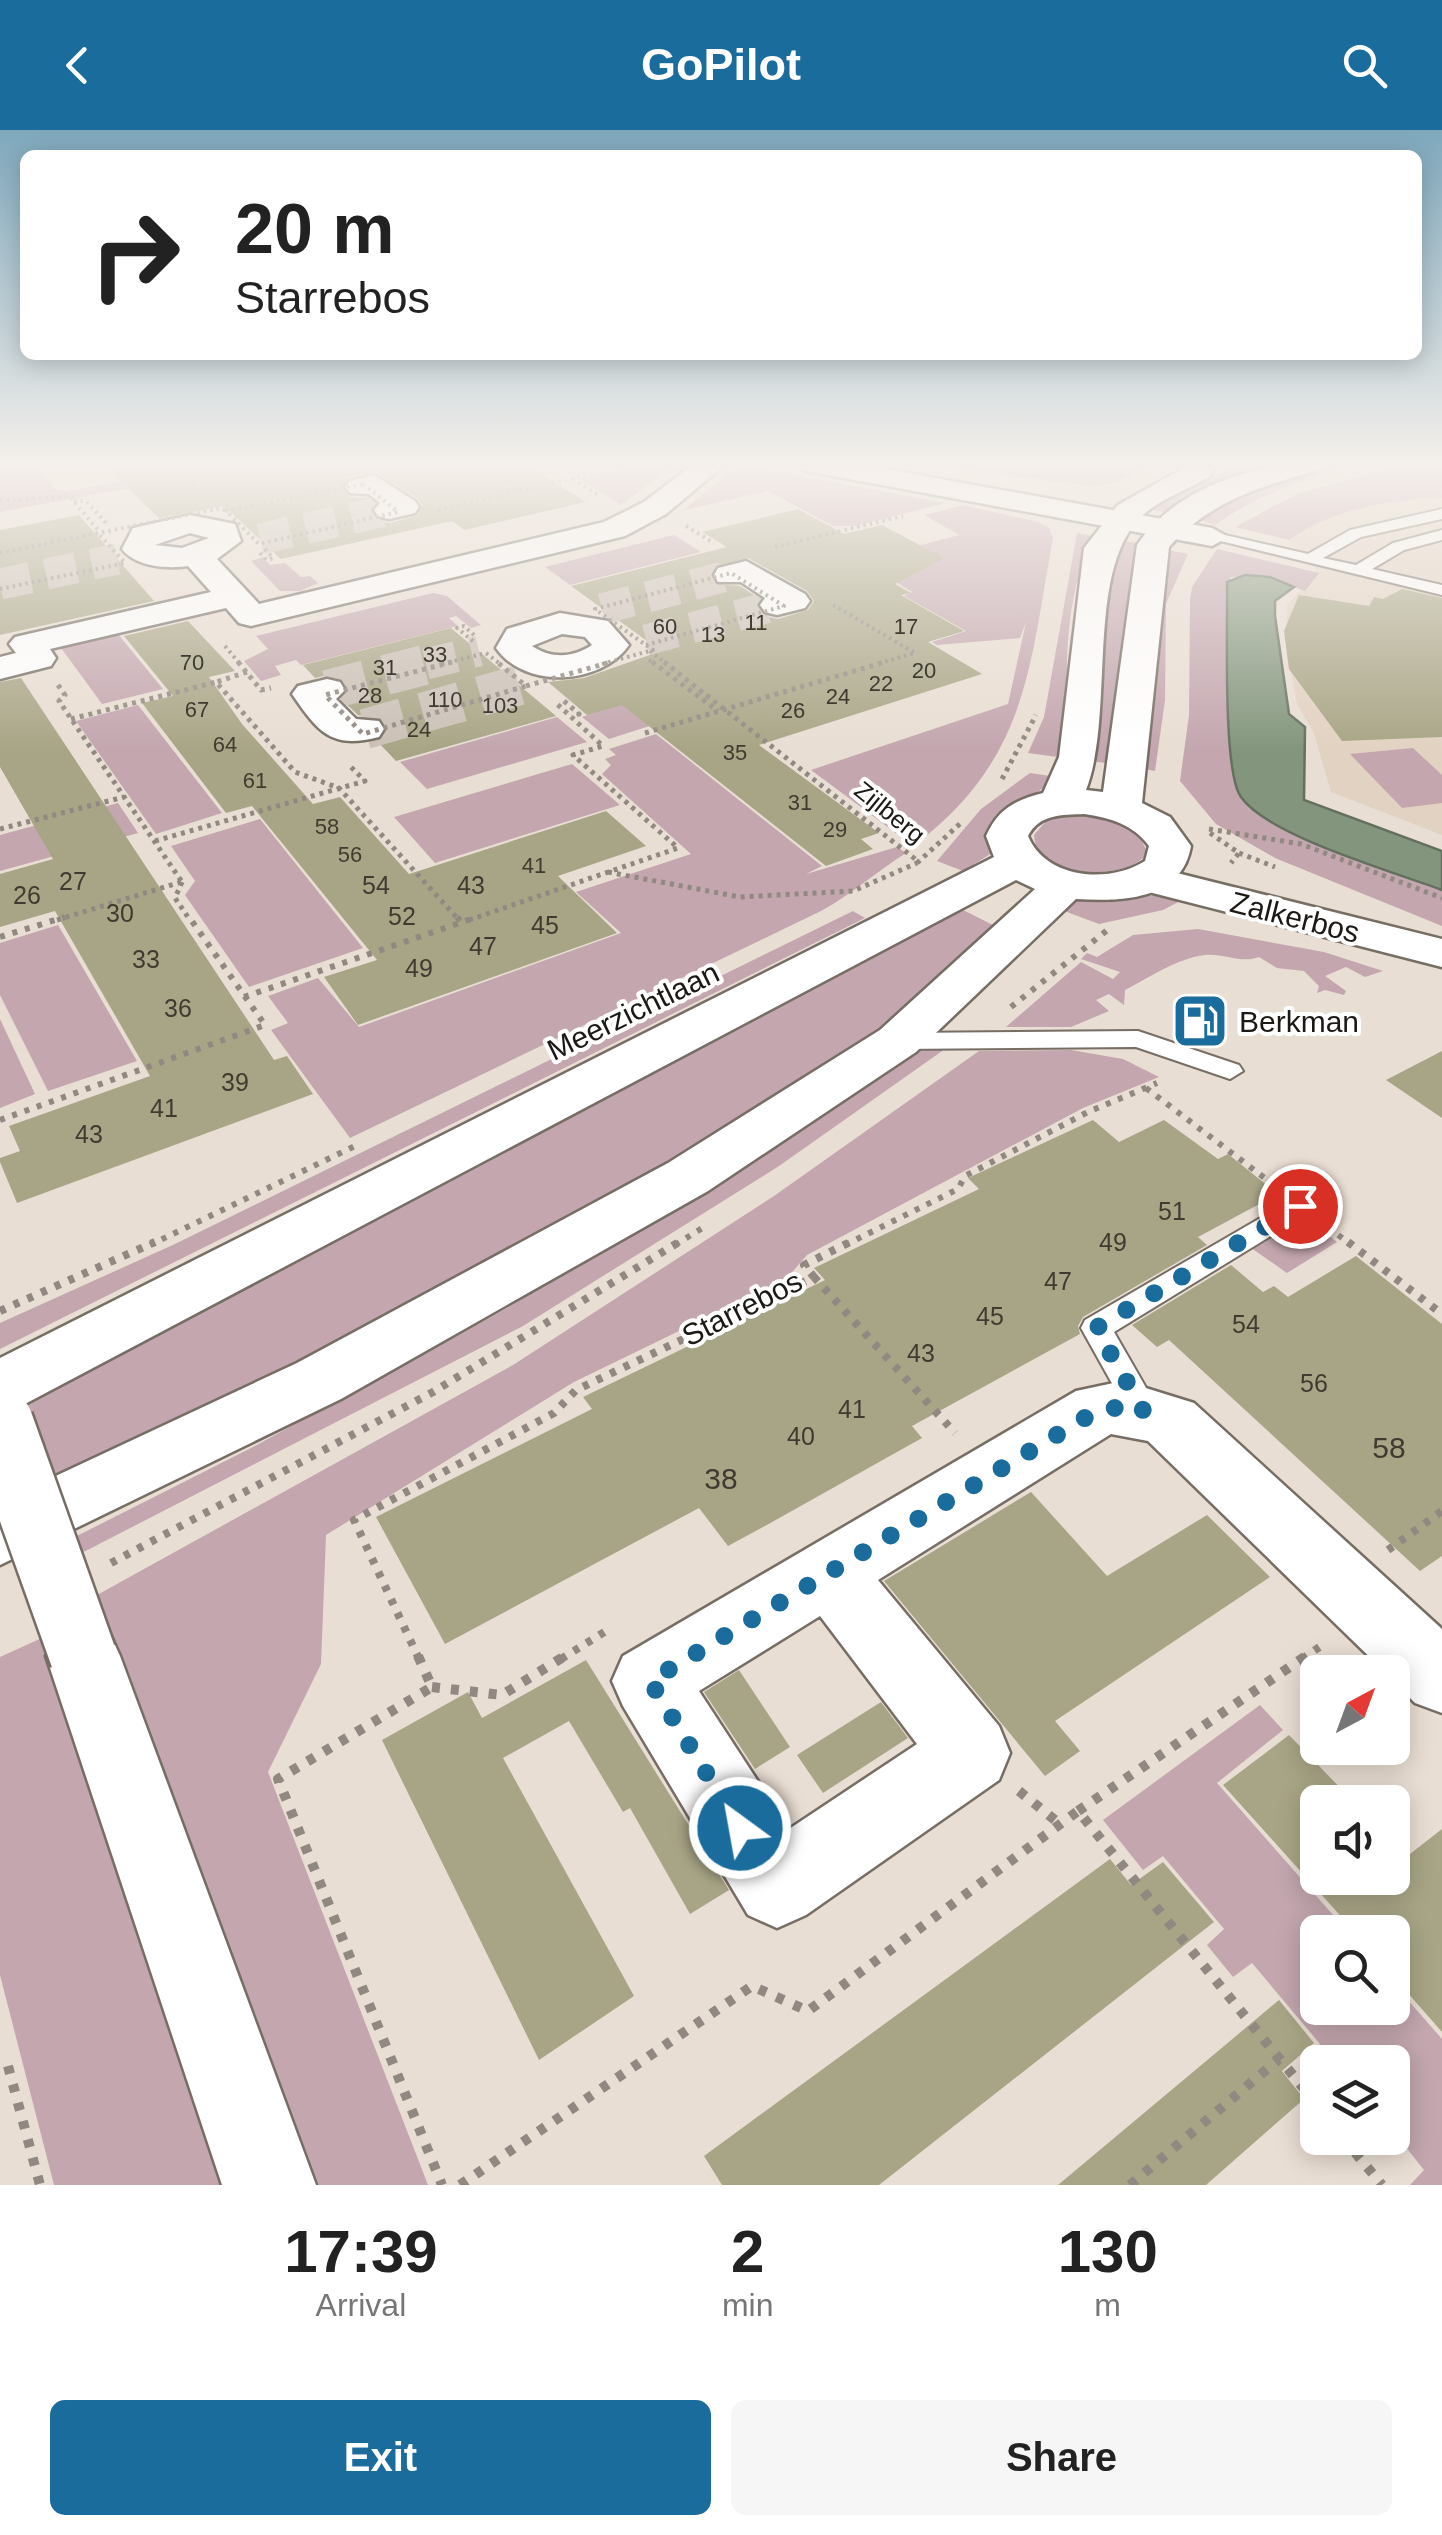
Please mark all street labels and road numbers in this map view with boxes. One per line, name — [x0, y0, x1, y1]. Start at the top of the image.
street label: Zijlberg — [849, 775, 931, 849]
street label: Zalkerbos — [1227, 885, 1363, 949]
street label: Meerzichtlaan — [542, 955, 724, 1067]
street label: Starrebos — [677, 1264, 807, 1352]

